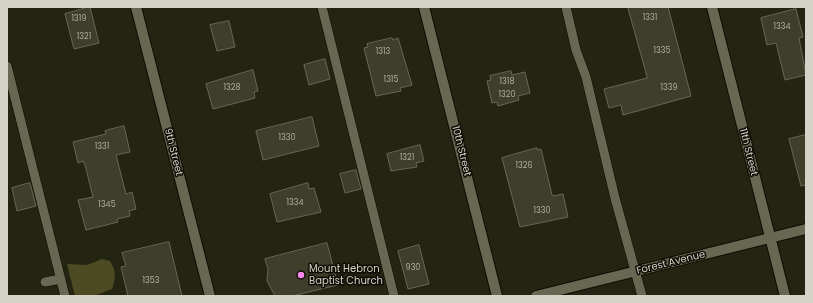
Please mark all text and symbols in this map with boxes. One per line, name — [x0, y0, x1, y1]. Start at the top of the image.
house number: 1331 — [643, 13, 657, 23]
house number: 1319 — [72, 14, 86, 24]
house number: 1334 — [773, 22, 791, 32]
house number: 1321 — [77, 32, 91, 42]
house number: 1335 — [653, 46, 671, 56]
house number: 1313 — [376, 47, 390, 57]
house number: 1315 — [384, 75, 398, 85]
house number: 1318 — [500, 77, 514, 87]
house number: 1328 — [224, 83, 240, 93]
house number: 1339 — [660, 83, 678, 93]
house number: 1320 — [499, 90, 515, 100]
street label: 10th Street — [449, 125, 473, 177]
street label: 9th Street — [161, 127, 185, 177]
street label: 11th Street — [736, 127, 760, 177]
house number: 1330 — [278, 133, 296, 143]
house number: 1331 — [95, 142, 109, 152]
house number: 1321 — [400, 153, 414, 163]
house number: 1326 — [516, 161, 532, 171]
house number: 1334 — [286, 198, 304, 208]
house number: 1345 — [98, 200, 116, 210]
house number: 1330 — [533, 206, 551, 216]
street label: Forest Avenue — [635, 249, 707, 277]
place label: Mount Hebron Baptist Church — [309, 263, 383, 286]
house number: 930 — [406, 263, 420, 273]
marker: Mount Hebron Baptist Church — [296, 270, 306, 280]
house number: 1353 — [142, 276, 160, 286]

